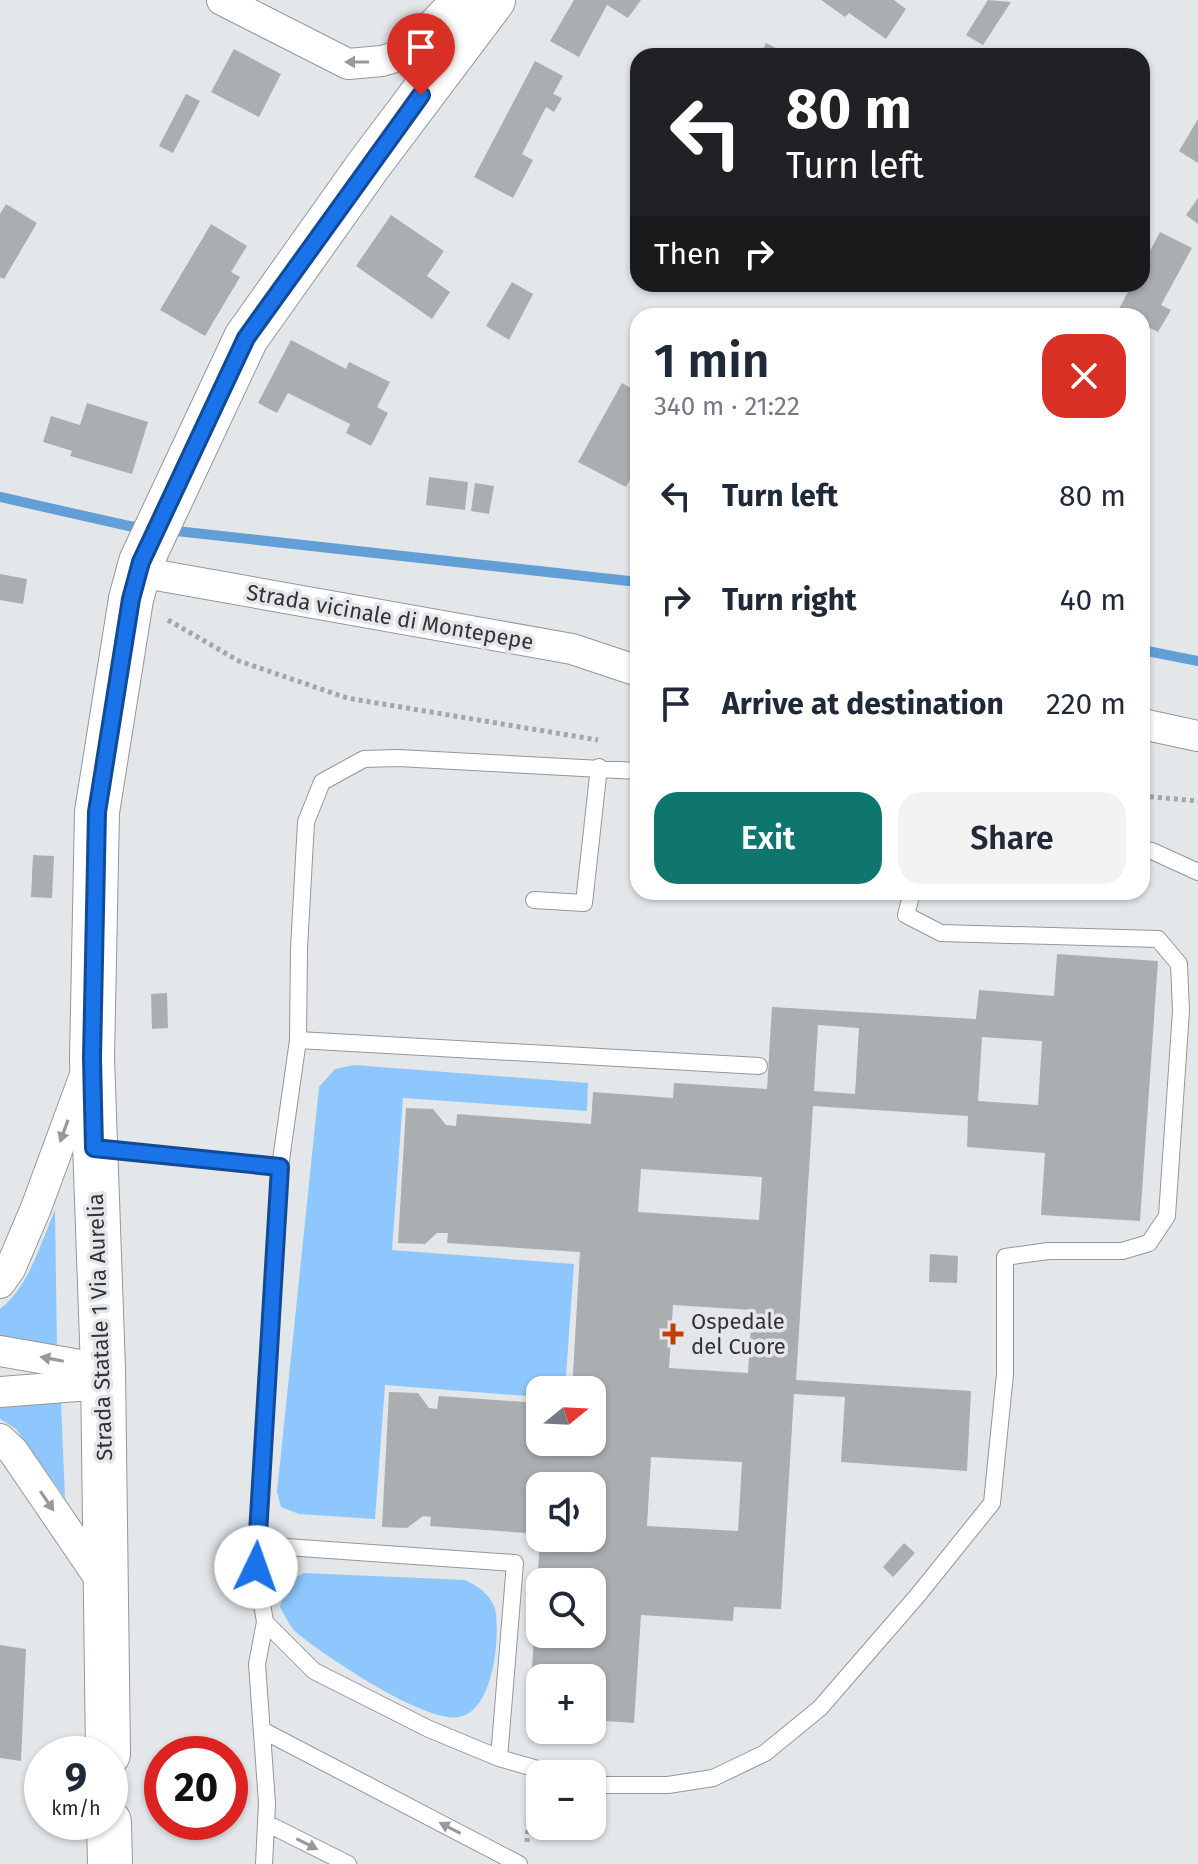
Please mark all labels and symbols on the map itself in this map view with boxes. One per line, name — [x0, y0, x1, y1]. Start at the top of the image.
pin — [387, 13, 455, 95]
one-way arrow — [344, 55, 369, 68]
street label: Strada vicinale di Montepepe — [244, 578, 536, 656]
one-way arrow — [58, 1119, 70, 1143]
street label: Strada Statale 1 Via Aurelia — [82, 1193, 118, 1461]
place label: Ospedale del Cuore — [691, 1308, 786, 1360]
marker: Ospedale del Cuore — [662, 1323, 684, 1345]
one-way arrow — [39, 1353, 64, 1365]
north arrow — [526, 1376, 606, 1456]
one-way arrow — [39, 1490, 54, 1511]
position arrow — [214, 1525, 298, 1609]
speed limit sign: 20 — [144, 1736, 248, 1840]
one-way arrow — [438, 1822, 461, 1835]
one-way arrow — [296, 1837, 319, 1850]

